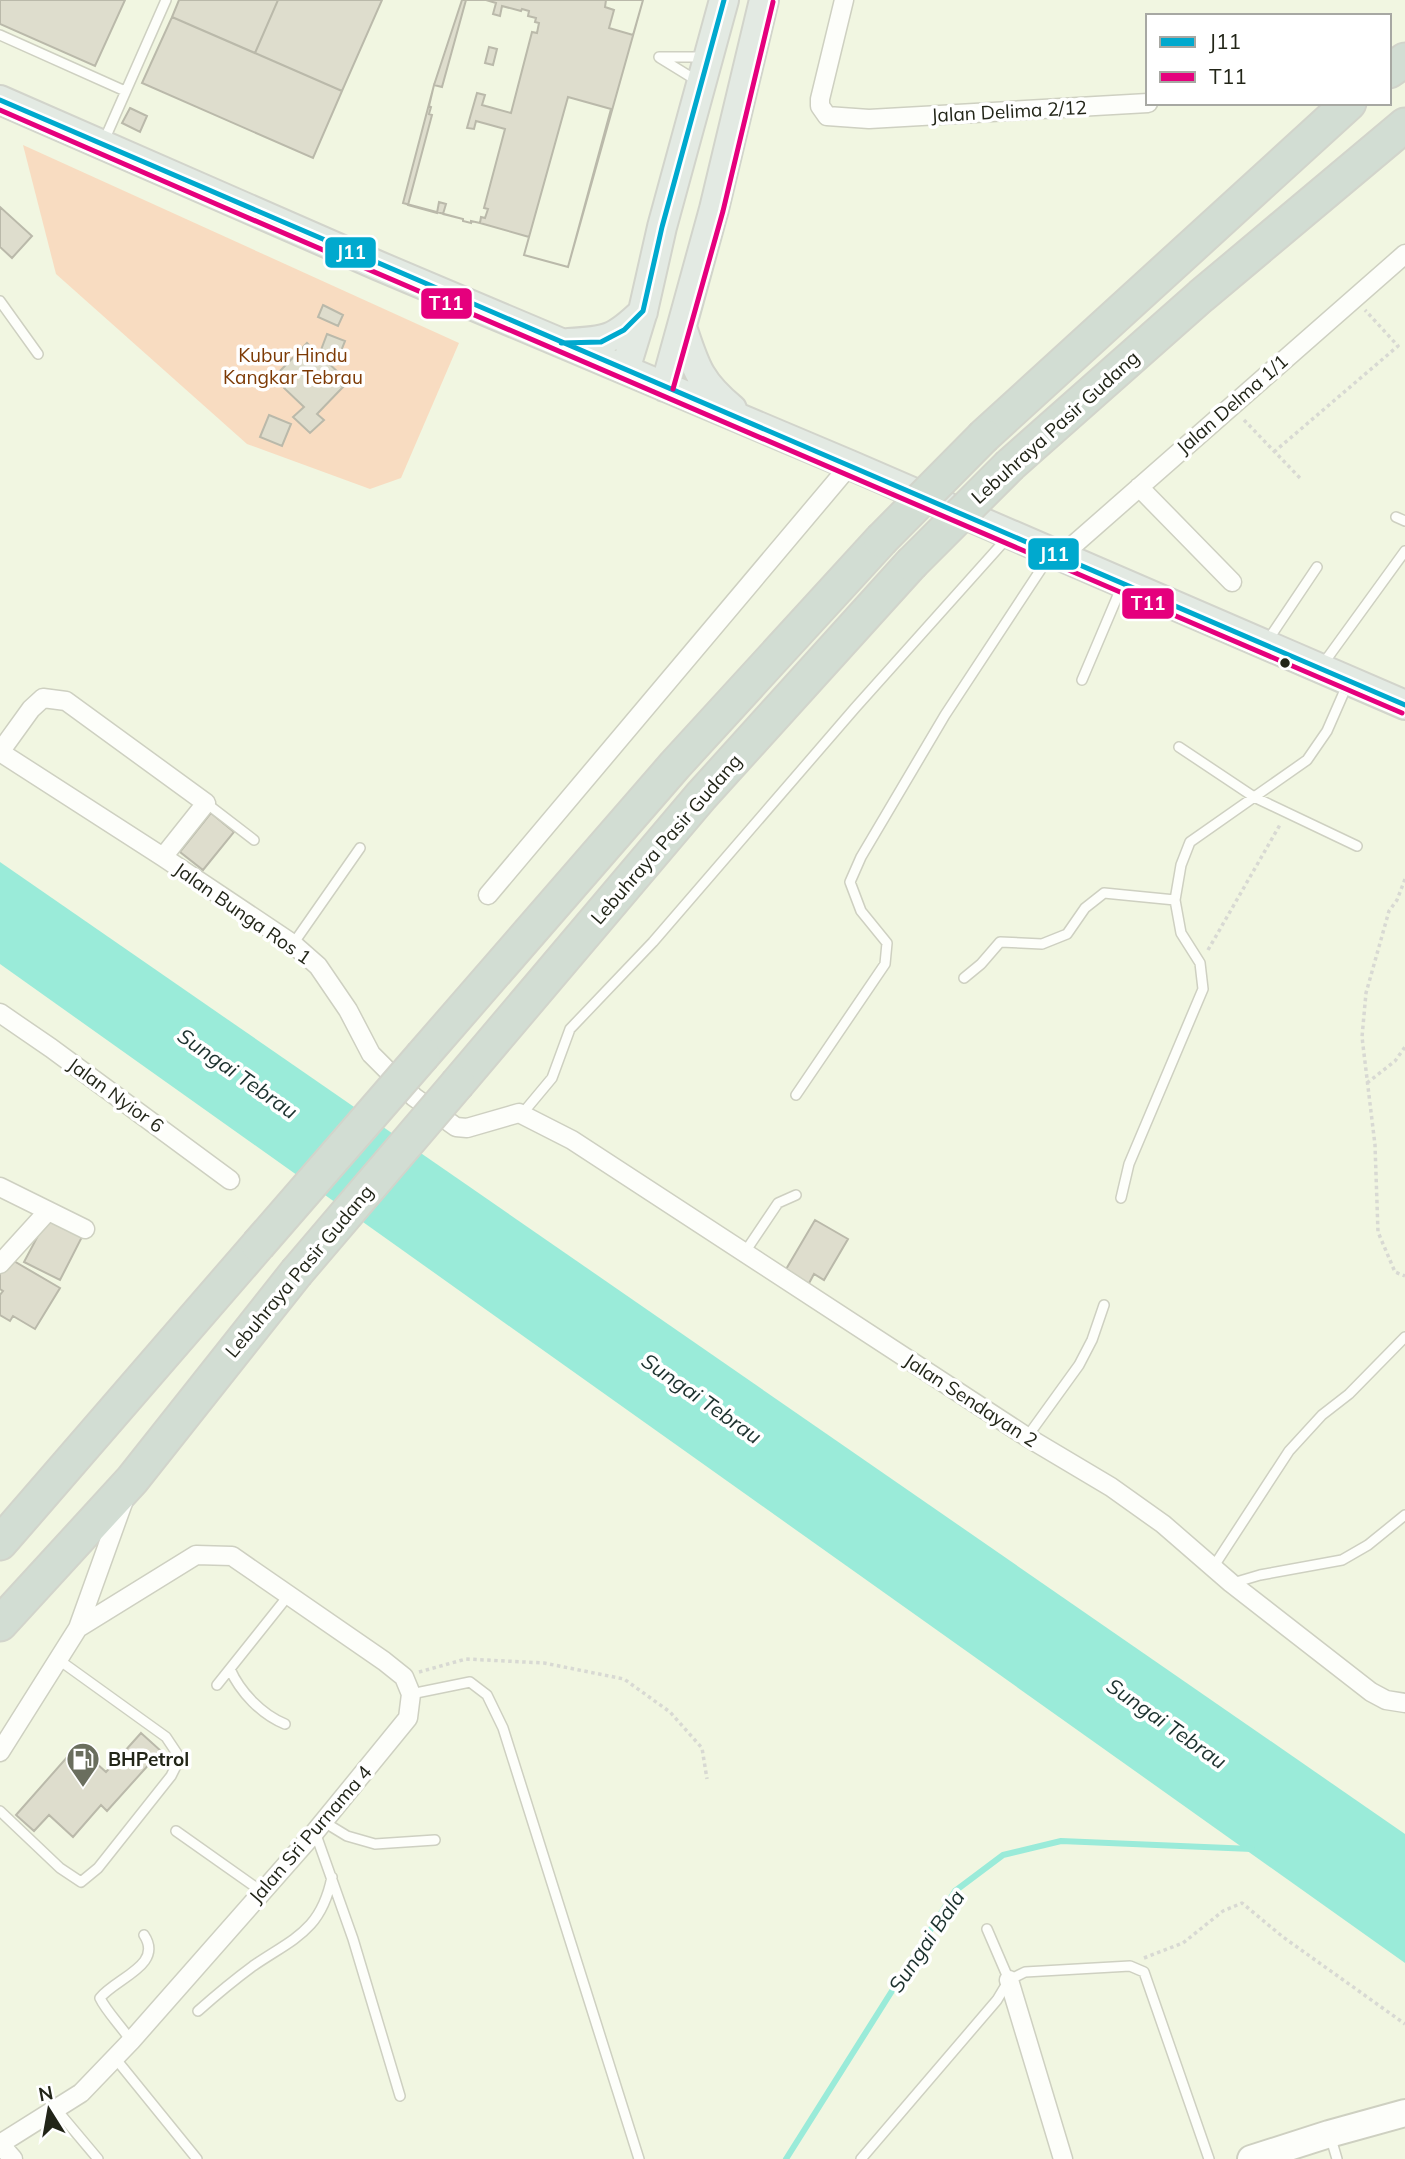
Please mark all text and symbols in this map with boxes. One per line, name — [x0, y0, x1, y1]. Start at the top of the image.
legend — [1146, 14, 1391, 105]
text: J11 — [1209, 28, 1241, 54]
text: T11 — [1209, 63, 1247, 89]
street label: Jalan Delima 2/12 — [931, 95, 1087, 127]
line badge: J11 — [324, 236, 377, 269]
text: J11 — [336, 240, 366, 264]
line badge: T11 — [420, 287, 473, 320]
text: T11 — [429, 291, 463, 315]
park label: Kubur Hindu Kangkar Tebrau — [223, 343, 363, 389]
street label: Lebuhraya Pasir Gudang — [966, 345, 1144, 509]
street label: Jalan Delma 1/1 — [1171, 349, 1293, 459]
line badge: J11 — [1027, 537, 1080, 571]
text: J11 — [1039, 542, 1069, 566]
line badge: T11 — [1121, 587, 1175, 620]
text: T11 — [1131, 591, 1165, 615]
unlabelled marker — [1278, 656, 1292, 670]
street label: Lebuhraya Pasir Gudang — [585, 749, 747, 929]
street label: Jalan Bunga Ros 1 — [170, 857, 316, 969]
water label: Sungai Tebrau — [173, 1022, 303, 1124]
street label: Jalan Nyior 6 — [63, 1052, 169, 1138]
street label: Lebuhraya Pasir Gudang — [220, 1180, 378, 1362]
water label: Sungai Tebrau — [637, 1347, 767, 1449]
street label: Jalan Sendayan 2 — [900, 1348, 1042, 1452]
water label: Sungai Tebrau — [1102, 1672, 1232, 1774]
fuel station icon: BHPetrol — [64, 1740, 102, 1789]
place label: BHPetrol — [108, 1747, 189, 1771]
street label: Jalan Sri Purnama 4 — [244, 1760, 376, 1908]
water label: Sungai Bala — [882, 1885, 970, 1997]
north arrow — [14, 2075, 84, 2145]
text: N — [36, 2080, 55, 2106]

